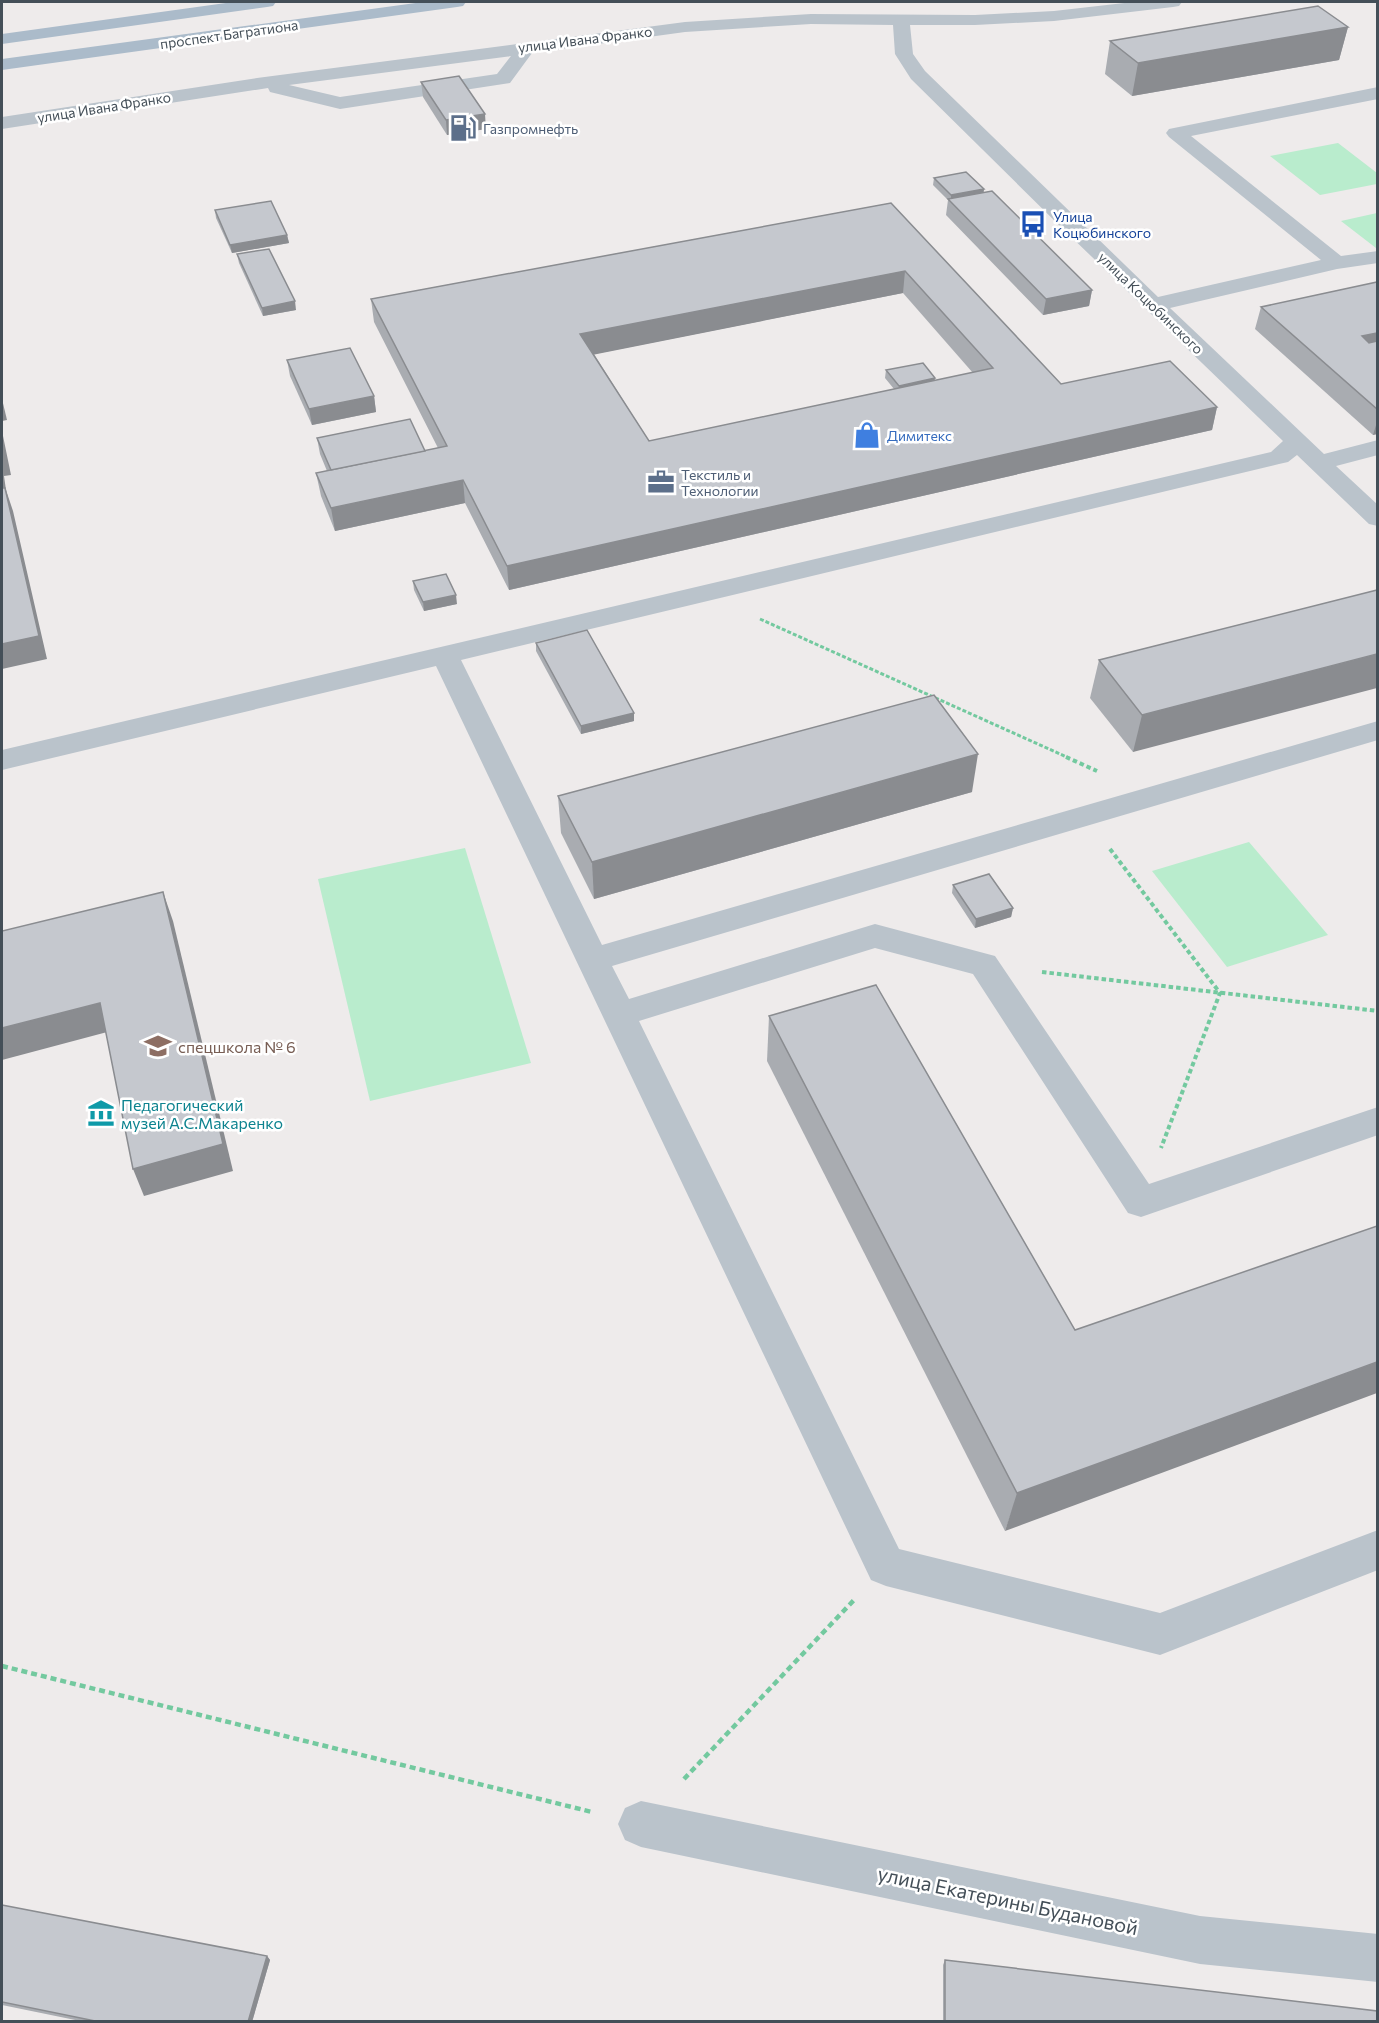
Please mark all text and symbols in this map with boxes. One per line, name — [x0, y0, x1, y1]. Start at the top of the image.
street label: проспект Багратиона — [159, 16, 299, 52]
street label: улица Ивана Франко — [517, 22, 653, 56]
street label: улица Ивана Франко — [36, 88, 172, 126]
fuel station icon: Газпромнефть — [448, 113, 478, 143]
place label: Газпромнефть — [483, 120, 578, 137]
place label: Улица Коцюбинского — [1053, 208, 1151, 241]
bus stop icon: Улица Коцюбинского — [1018, 209, 1048, 239]
street label: улица Коцюбинского — [1095, 249, 1207, 357]
shop icon: Димитекс — [852, 420, 882, 450]
place label: Димитекс — [887, 427, 952, 444]
place label: Текстиль и Технологии — [681, 466, 759, 499]
office icon: Текстиль и Технологии — [646, 467, 676, 497]
school or university icon: спецшкола № 6 — [143, 1031, 173, 1061]
place label: спецшкола № 6 — [178, 1037, 296, 1056]
place label: Педагогический музей А.С.Макаренко — [121, 1095, 283, 1132]
museum icon: Педагогический музей А.С.Макаренко — [86, 1098, 116, 1128]
street label: улица Екатерины Будановой — [876, 1861, 1140, 1939]

